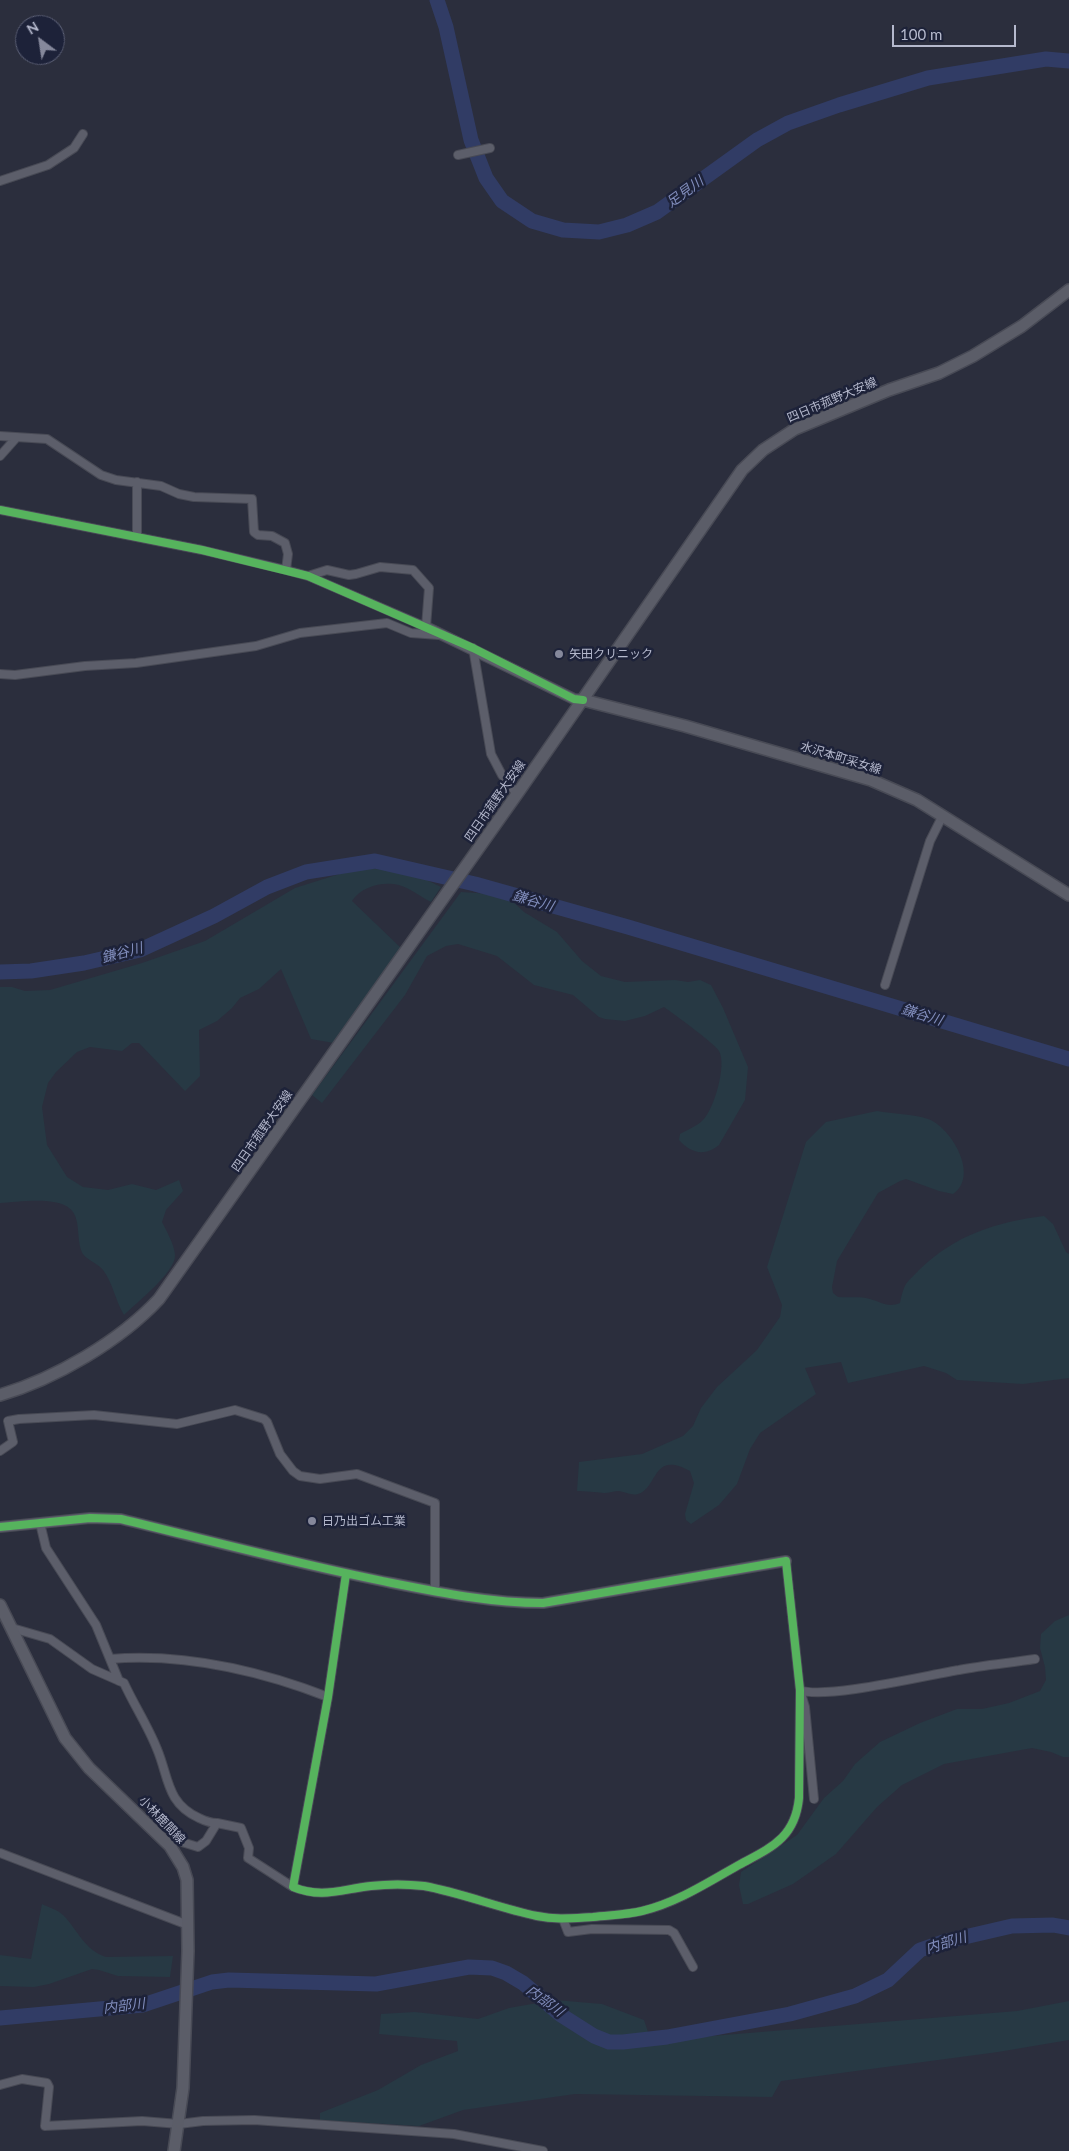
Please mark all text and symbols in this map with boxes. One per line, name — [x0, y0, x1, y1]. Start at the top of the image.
north arrow — [15, 15, 65, 65]
scale bar — [894, 15, 1018, 47]
text: N — [24, 18, 42, 38]
text: 100 m — [900, 25, 942, 43]
water label: 足見川 — [663, 173, 707, 211]
street label: 四日市菰野大安線 — [785, 375, 879, 425]
place label: 矢田クリニック — [569, 647, 653, 661]
marker: 矢田クリニック — [553, 648, 565, 660]
street label: 水沢本町采女線 — [799, 739, 883, 777]
street label: 四日市菰野大安線 — [462, 758, 528, 844]
water label: 鎌谷川 — [510, 887, 556, 915]
water label: 鎌谷川 — [100, 939, 144, 967]
water label: 鎌谷川 — [899, 1001, 945, 1029]
street label: 四日市菰野大安線 — [229, 1088, 295, 1174]
place label: 日乃出ゴム工業 — [322, 1514, 406, 1528]
marker: 日乃出ゴム工業 — [306, 1515, 318, 1527]
street label: 小林鹿間線 — [136, 1793, 188, 1847]
water label: 内部川 — [923, 1929, 969, 1957]
water label: 内部川 — [523, 1982, 567, 2020]
water label: 内部川 — [102, 1995, 146, 2017]

